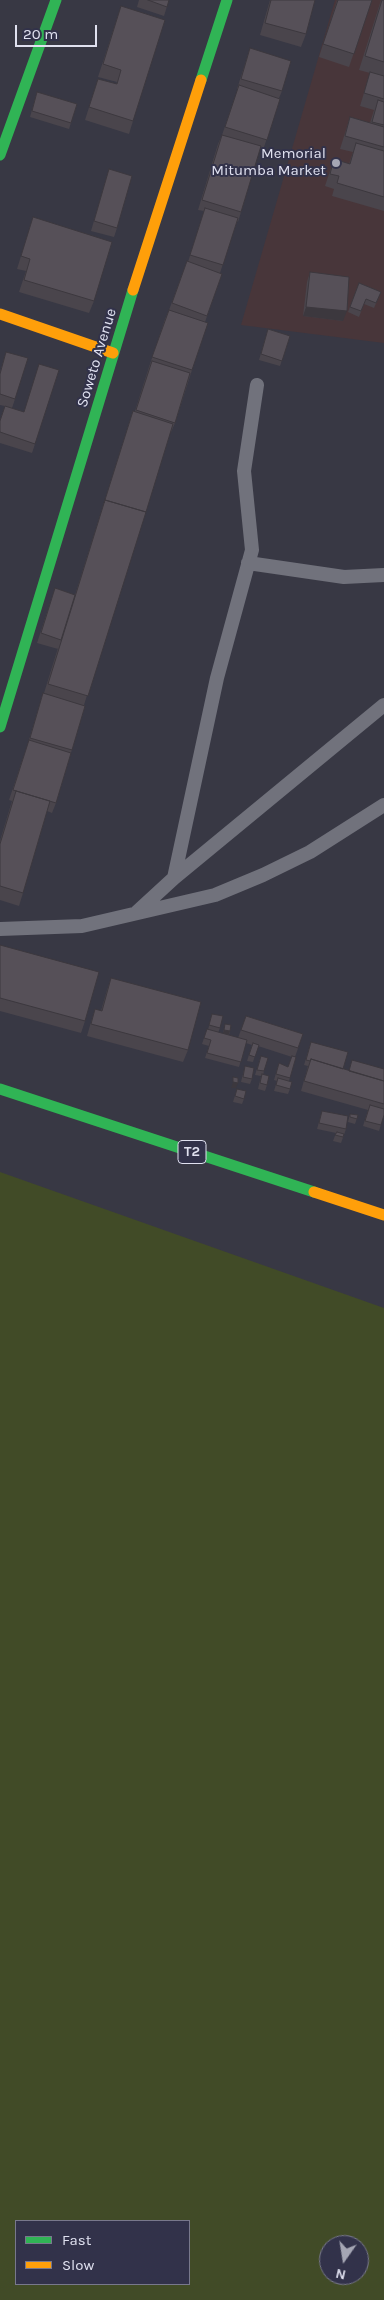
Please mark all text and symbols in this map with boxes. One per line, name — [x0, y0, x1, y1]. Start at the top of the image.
scale bar — [18, 15, 100, 47]
text: 20 m — [23, 25, 58, 43]
place label: Memorial Mitumba Market — [211, 145, 326, 180]
marker: Memorial Mitumba Market — [330, 157, 342, 169]
street label: Soweto Avenue — [73, 306, 121, 410]
road number: T2 — [178, 1140, 206, 1164]
legend — [15, 2220, 190, 2285]
text: Fast — [62, 2231, 91, 2249]
north arrow — [319, 2235, 369, 2285]
text: Slow — [62, 2256, 94, 2274]
text: N — [334, 2265, 348, 2284]

